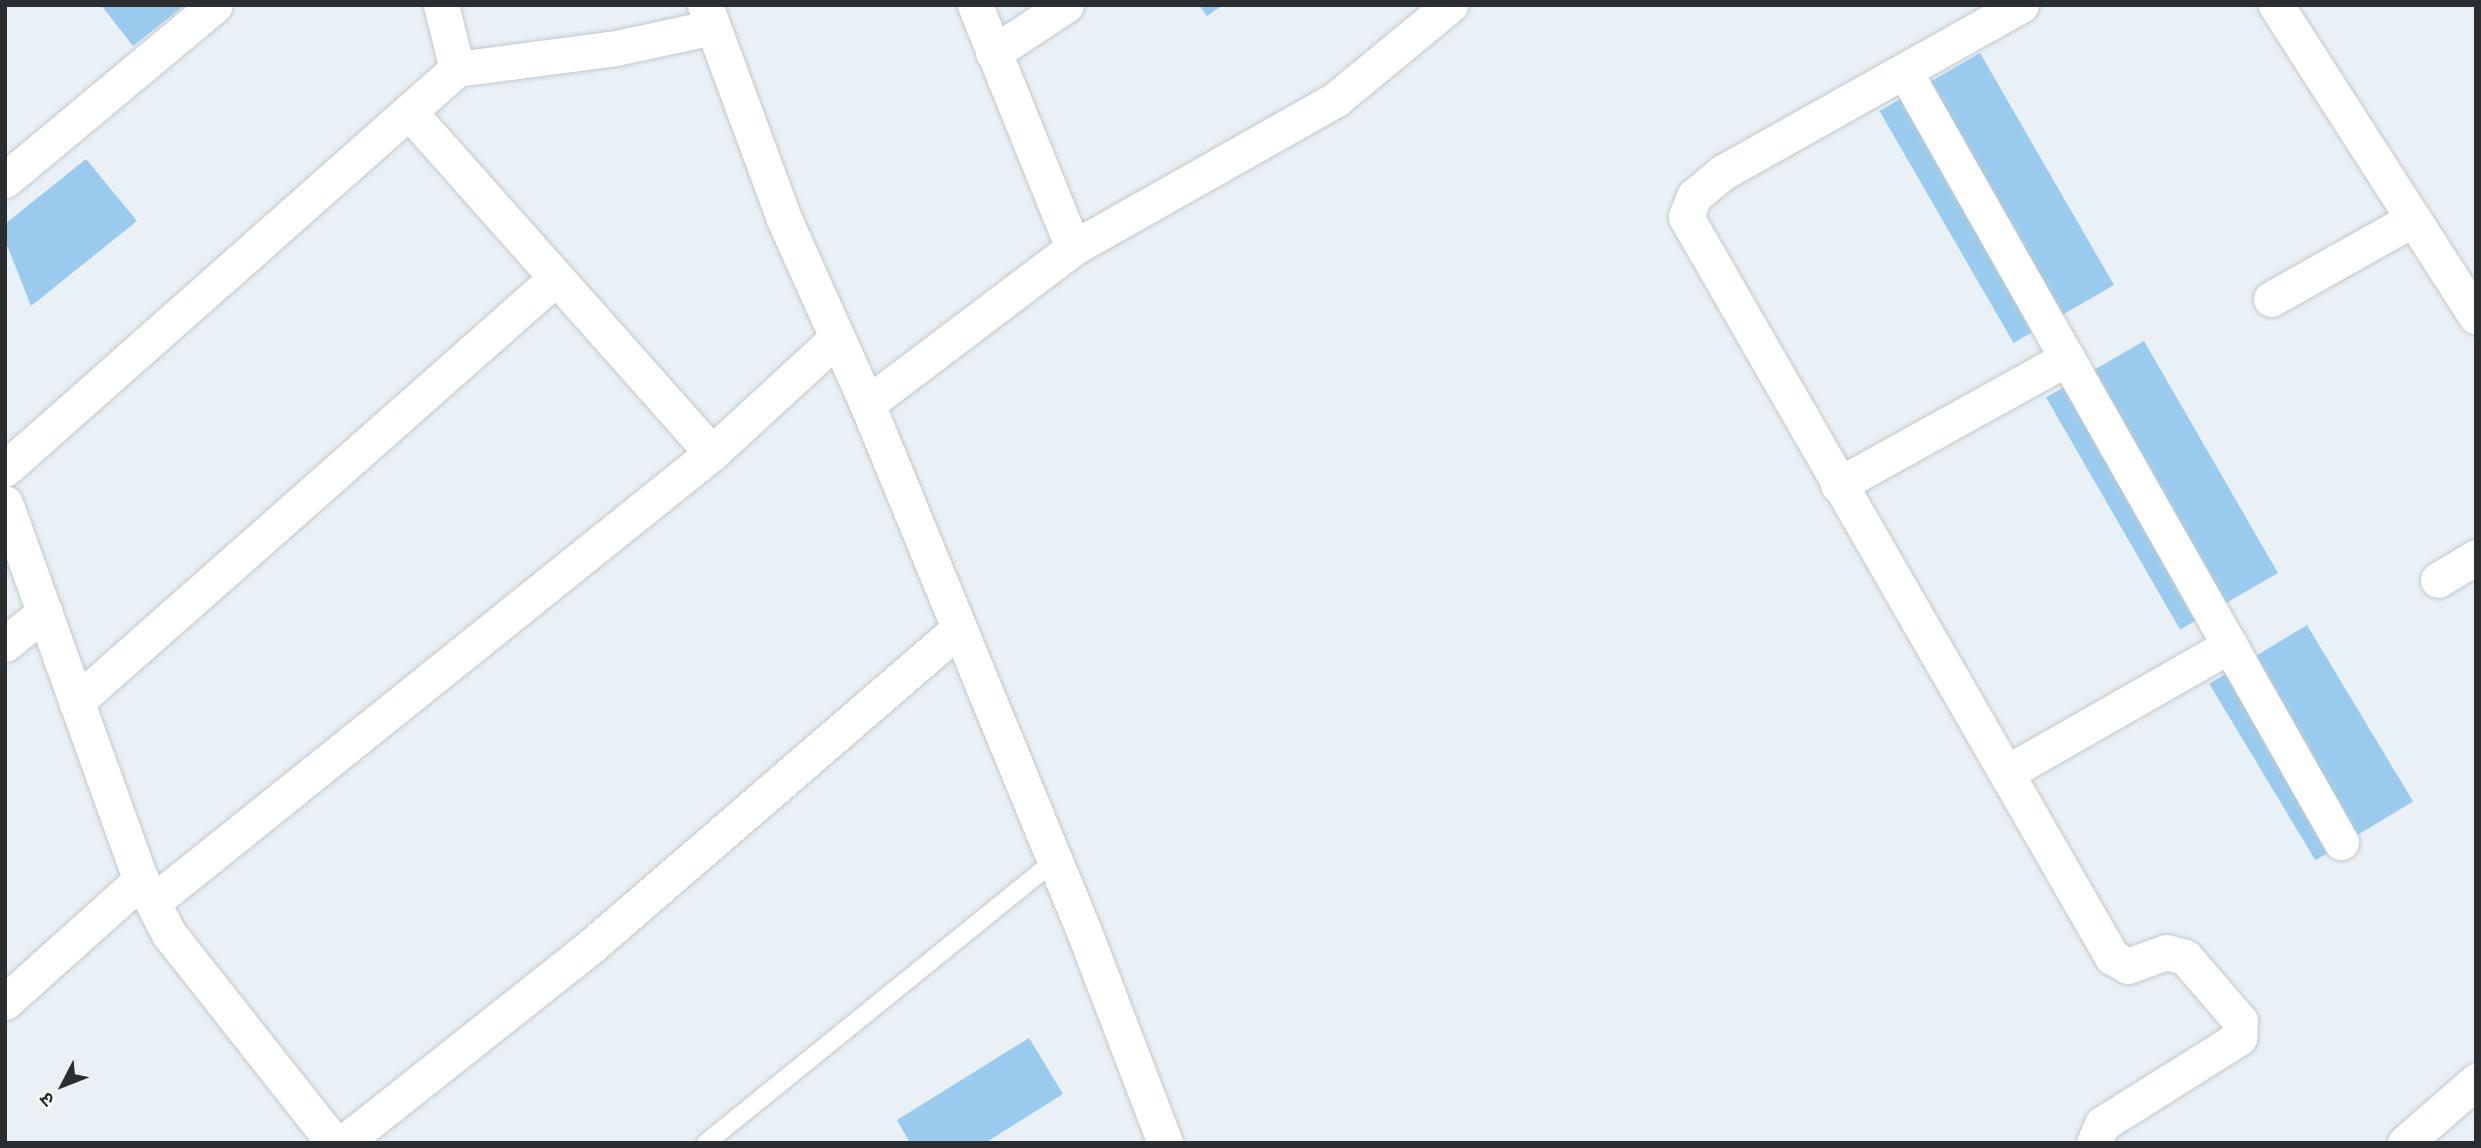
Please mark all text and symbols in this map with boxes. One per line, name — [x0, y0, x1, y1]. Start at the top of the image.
north arrow — [28, 1050, 98, 1120]
text: उ — [35, 1088, 59, 1111]

